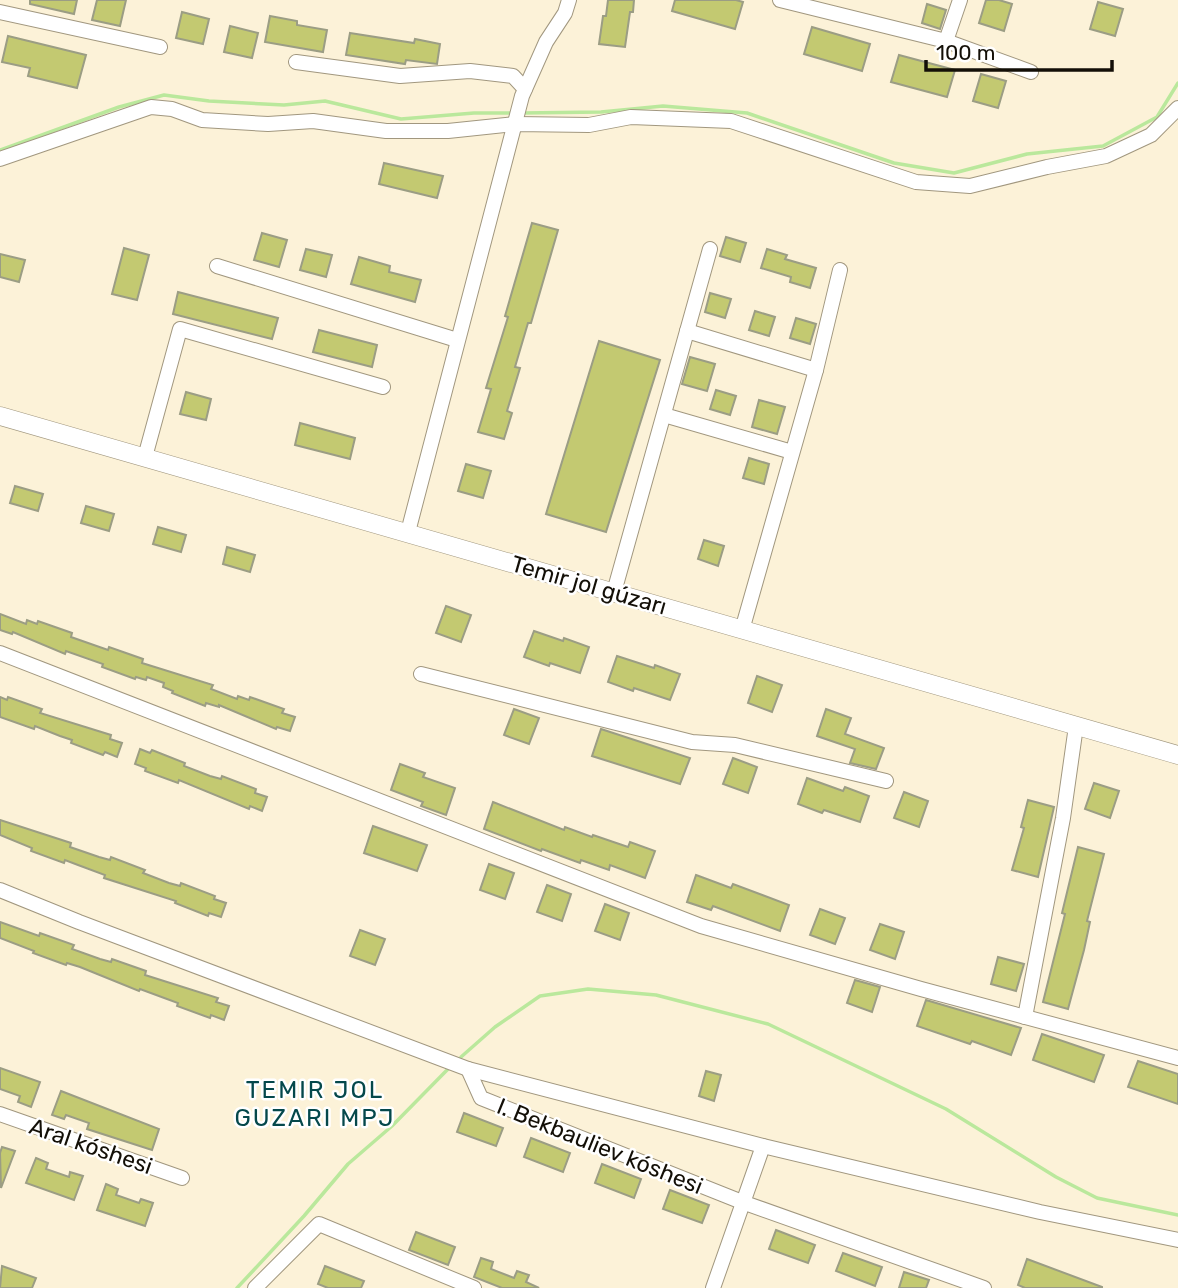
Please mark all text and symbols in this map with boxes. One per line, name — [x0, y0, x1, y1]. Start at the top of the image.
scale bar — [926, 28, 1112, 72]
text: 100 m — [936, 40, 995, 65]
street label: Temir jol gúzarı — [508, 549, 670, 621]
district label: TEMIR JOL GUZARI MPJ — [234, 1076, 396, 1132]
street label: I. Bekbauliev kóshesi — [493, 1092, 707, 1200]
street label: Aral kóshesi — [26, 1112, 156, 1180]

